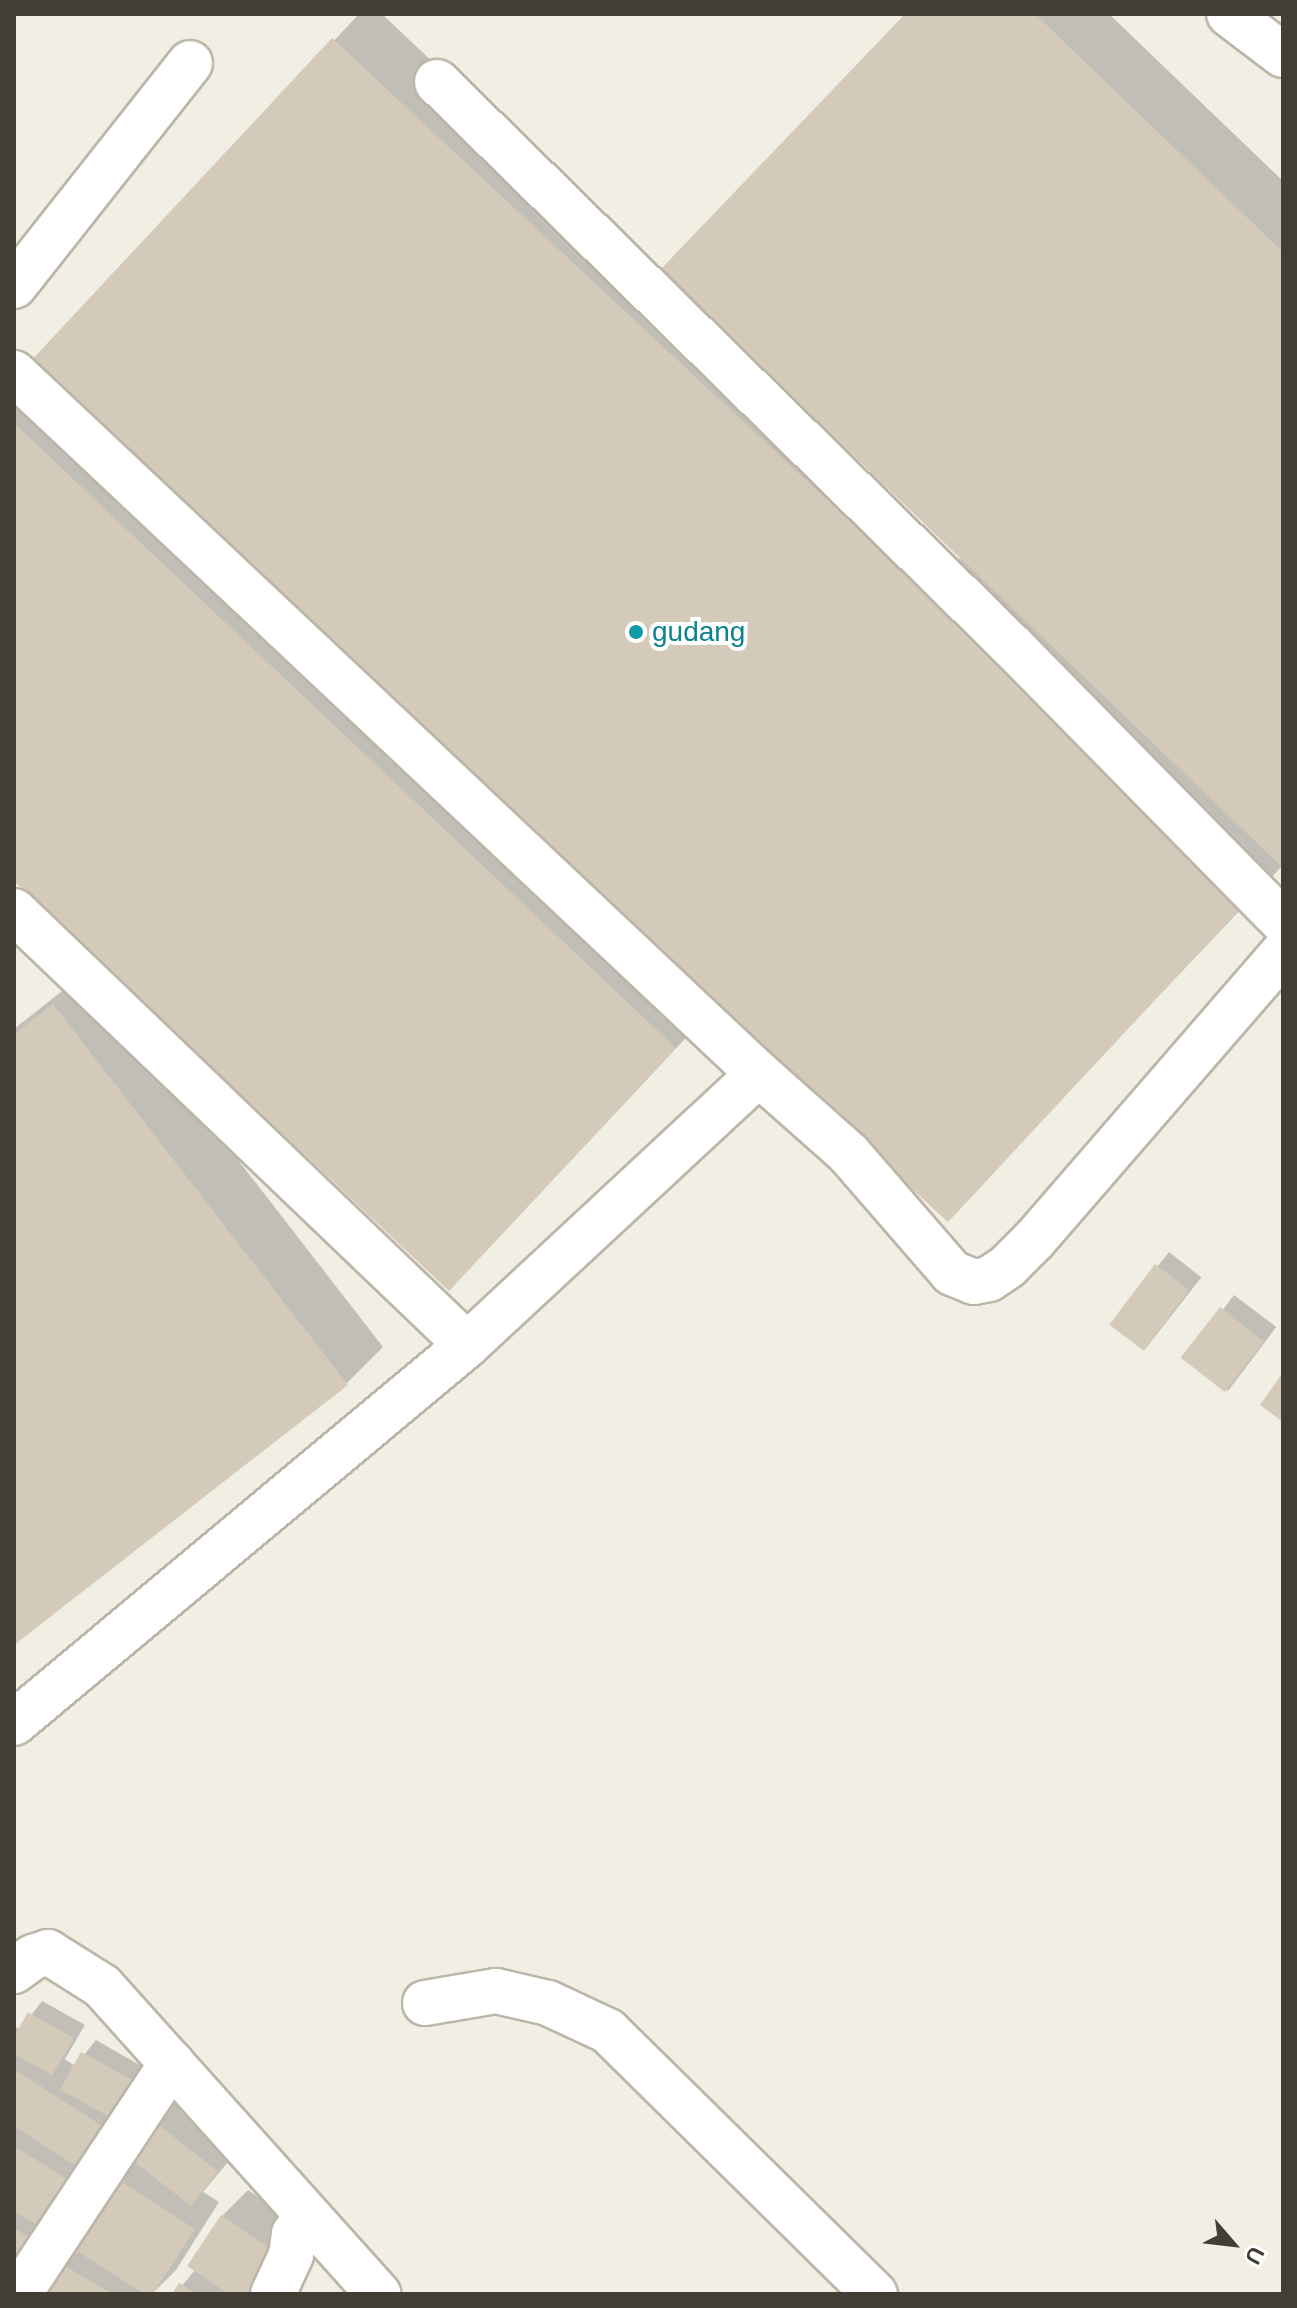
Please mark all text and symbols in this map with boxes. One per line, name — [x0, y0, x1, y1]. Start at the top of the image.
place label: gudang — [652, 615, 745, 649]
marker: gudang — [627, 623, 645, 641]
north arrow — [1193, 2204, 1273, 2284]
text: U — [1240, 2243, 1269, 2268]

